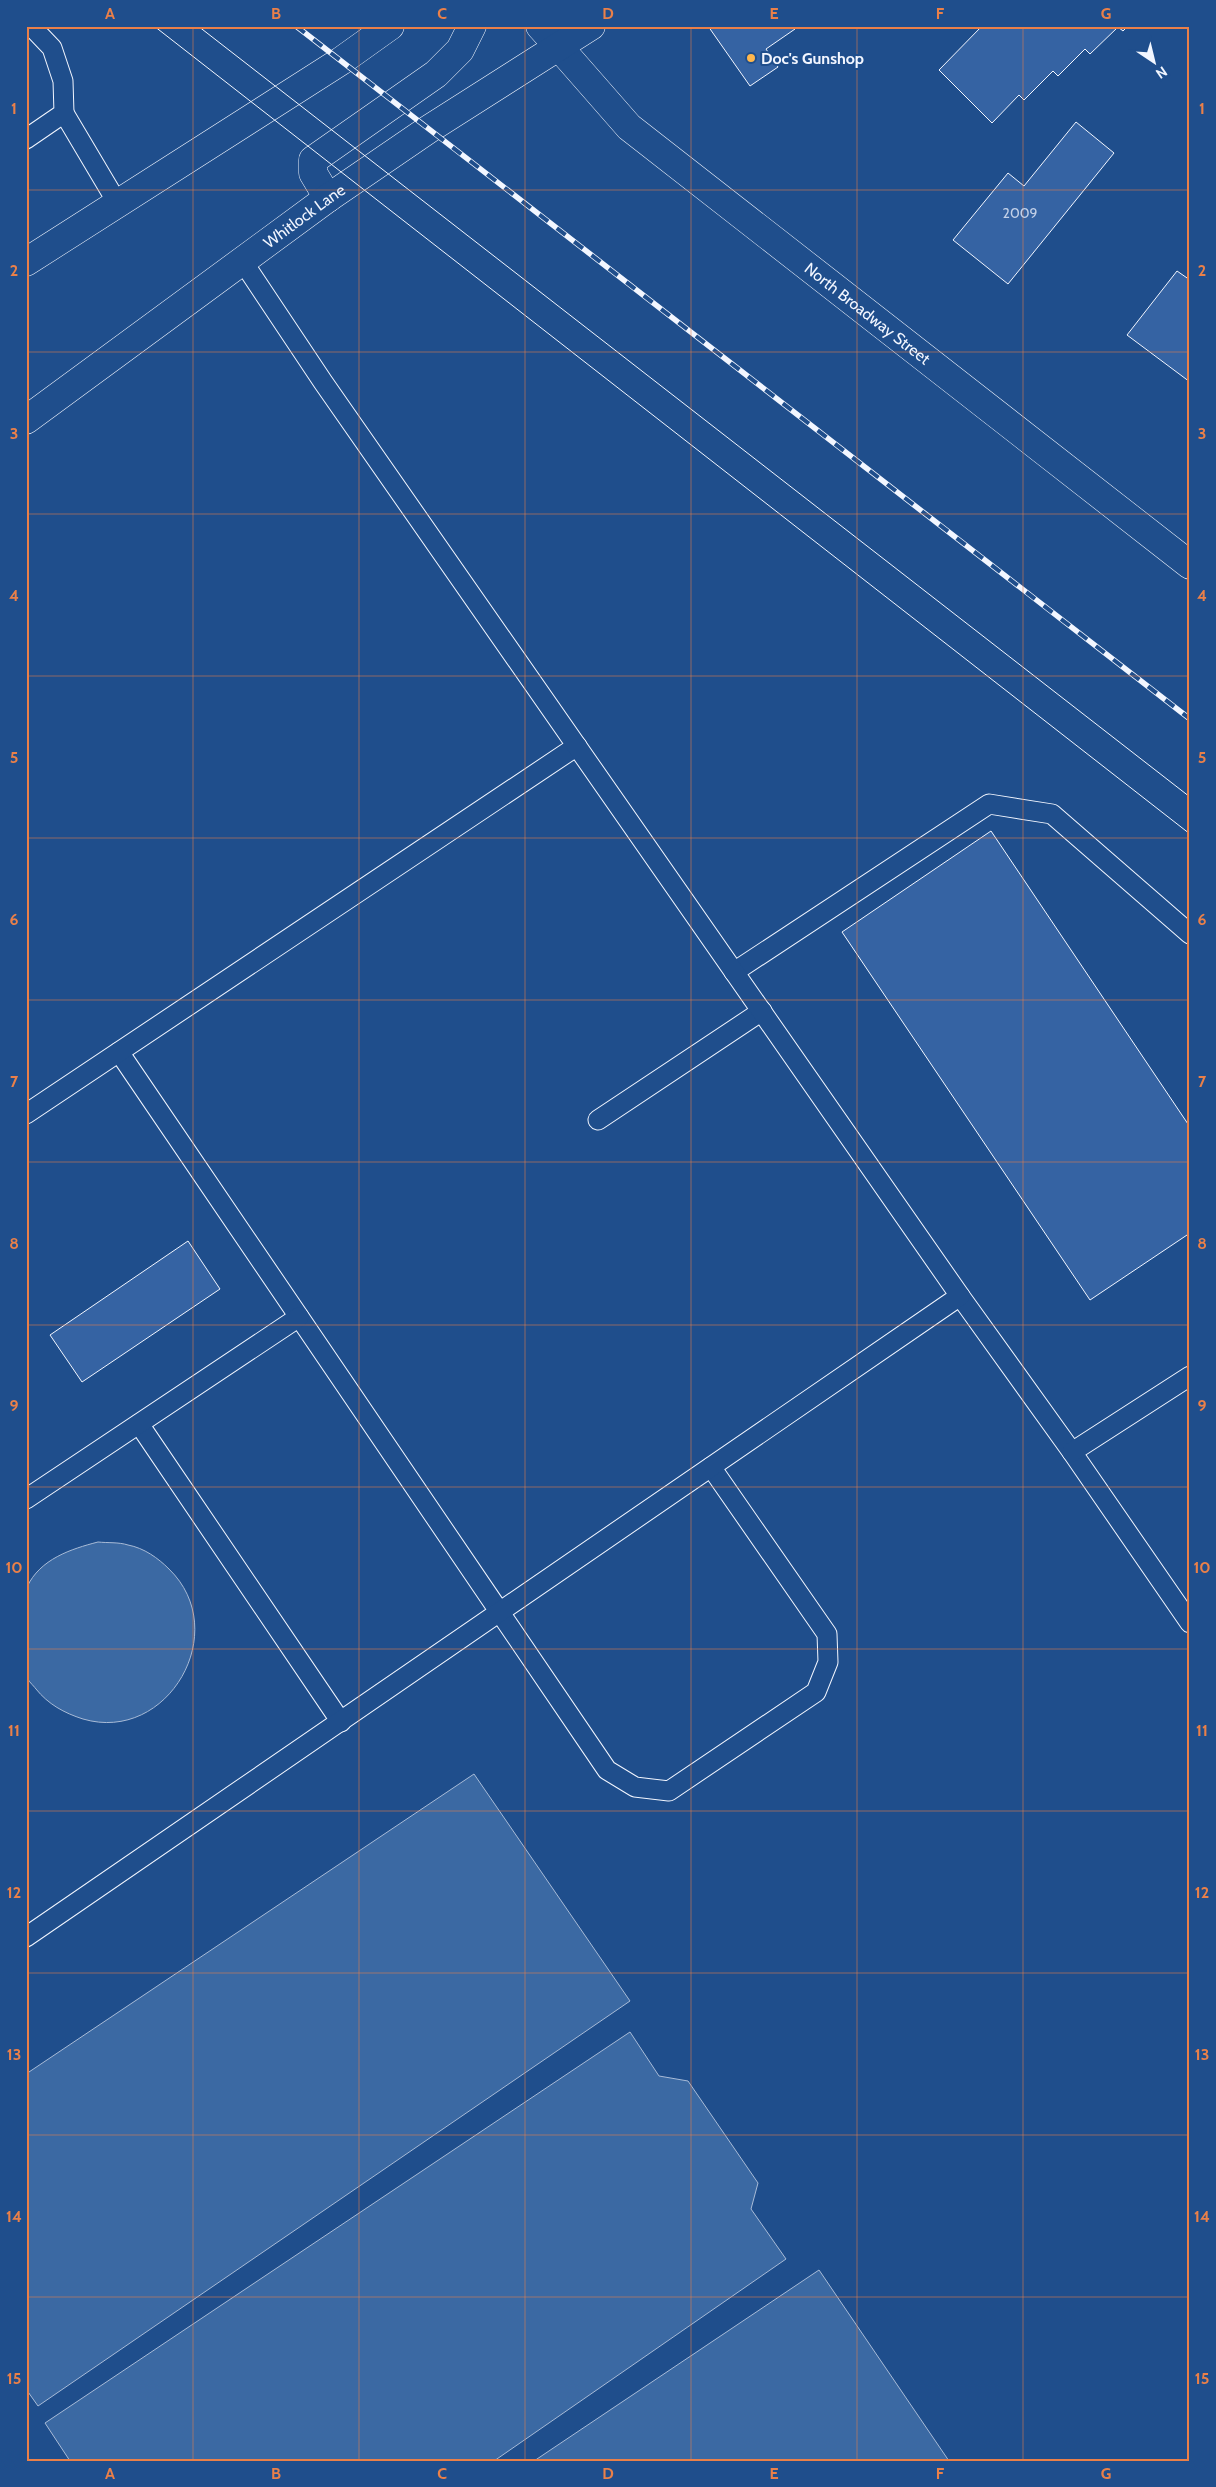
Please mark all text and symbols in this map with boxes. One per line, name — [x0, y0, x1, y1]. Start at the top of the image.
text: A — [105, 4, 115, 23]
text: B — [271, 4, 281, 23]
text: C — [437, 4, 447, 23]
text: D — [602, 4, 614, 23]
text: E — [769, 4, 779, 23]
text: F — [936, 4, 945, 23]
text: G — [1101, 4, 1111, 23]
north arrow — [1128, 38, 1178, 88]
place label: Doc's Gunshop — [761, 49, 864, 68]
marker: Doc's Gunshop — [745, 52, 757, 64]
text: N — [1152, 62, 1171, 83]
text: 1 — [11, 99, 17, 118]
text: 1 — [1199, 99, 1205, 118]
street label: Whitlock Lane — [260, 180, 349, 252]
house number: 2009 — [1003, 204, 1037, 222]
street label: North Broadway Street — [801, 259, 934, 369]
text: 2 — [10, 261, 18, 280]
text: 2 — [1198, 261, 1206, 280]
text: 3 — [10, 424, 18, 443]
text: 3 — [1198, 424, 1206, 443]
text: 4 — [9, 586, 19, 605]
text: 4 — [1197, 586, 1207, 605]
text: 5 — [10, 748, 18, 767]
text: 5 — [1198, 748, 1206, 767]
text: 6 — [10, 910, 19, 929]
text: 6 — [1198, 910, 1207, 929]
text: 7 — [10, 1072, 19, 1091]
text: 7 — [1198, 1072, 1207, 1091]
text: 8 — [9, 1234, 19, 1253]
text: 8 — [1197, 1234, 1207, 1253]
text: 9 — [10, 1396, 19, 1415]
text: 9 — [1198, 1396, 1207, 1415]
text: 10 — [5, 1558, 23, 1577]
text: 10 — [1193, 1558, 1211, 1577]
text: 11 — [8, 1721, 20, 1740]
text: 11 — [1196, 1721, 1208, 1740]
text: 12 — [7, 1883, 21, 1902]
text: 12 — [1195, 1883, 1209, 1902]
text: 13 — [7, 2045, 21, 2064]
text: 13 — [1195, 2045, 1209, 2064]
text: 14 — [6, 2207, 22, 2226]
text: 14 — [1194, 2207, 1210, 2226]
text: 15 — [7, 2369, 21, 2388]
text: 15 — [1195, 2369, 1209, 2388]
text: A — [105, 2464, 115, 2483]
text: B — [271, 2464, 281, 2483]
text: C — [437, 2464, 447, 2483]
text: D — [602, 2464, 614, 2483]
text: E — [769, 2464, 779, 2483]
text: F — [936, 2464, 945, 2483]
text: G — [1101, 2464, 1111, 2483]

